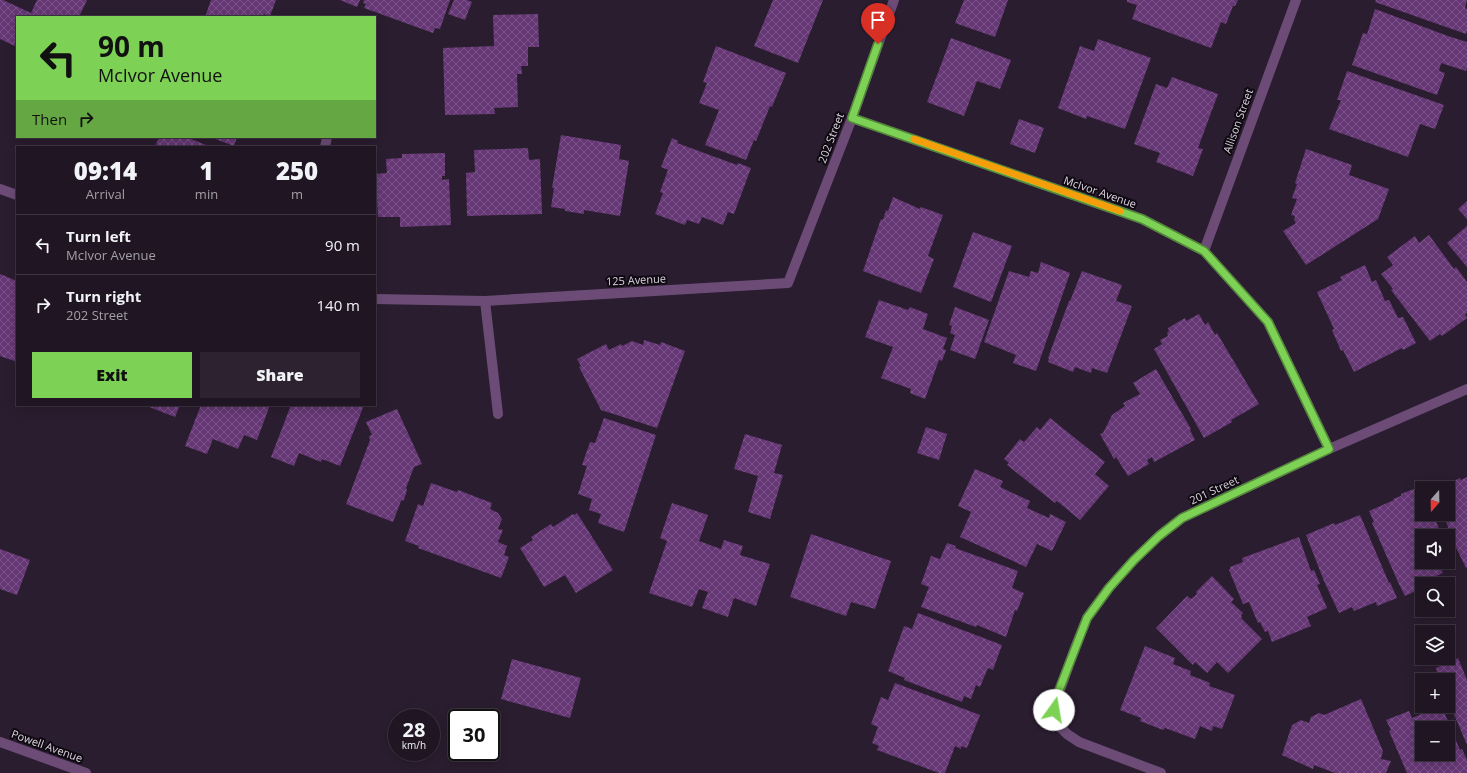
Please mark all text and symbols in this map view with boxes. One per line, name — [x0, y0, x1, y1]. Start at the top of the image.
pin — [861, 3, 895, 44]
icon: arrive — [867, 9, 889, 31]
text: 90 m — [98, 27, 165, 65]
icon: left — [32, 32, 84, 84]
text: McIvor Avenue — [98, 63, 222, 87]
street label: Allison Street — [1219, 86, 1256, 155]
icon: right — [75, 108, 97, 130]
text: Then — [32, 109, 67, 129]
street label: 202 Street — [814, 111, 847, 165]
text: 09:14 — [74, 154, 137, 187]
text: 1 — [199, 154, 214, 187]
text: 250 — [276, 154, 318, 187]
street label: McIvor Avenue — [1062, 172, 1139, 211]
text: Arrival — [86, 185, 125, 203]
text: min — [195, 185, 218, 203]
text: m — [291, 185, 303, 203]
text: Turn left — [66, 226, 131, 246]
icon: left — [32, 234, 54, 256]
text: 90 m — [325, 235, 360, 255]
text: McIvor Avenue — [66, 246, 156, 264]
street label: 125 Avenue — [606, 270, 666, 289]
text: Turn right — [66, 286, 141, 306]
icon: right — [32, 294, 54, 316]
text: 140 m — [316, 295, 360, 315]
text: 202 Street — [66, 306, 128, 324]
button: Exit — [32, 352, 192, 398]
button: Share — [200, 352, 360, 398]
street label: 201 Street — [1187, 472, 1241, 507]
north arrow — [1415, 481, 1455, 521]
map controls — [1415, 481, 1455, 761]
button: sound — [1415, 529, 1455, 569]
button: search — [1415, 577, 1455, 617]
button: layers — [1415, 625, 1455, 665]
button: + — [1415, 673, 1455, 713]
position arrow — [1033, 689, 1075, 731]
speed limit sign: 30 — [448, 709, 500, 761]
text: 28 — [403, 716, 425, 743]
button: − — [1415, 721, 1455, 761]
street label: Powell Avenue — [10, 726, 85, 765]
text: km/h — [402, 738, 426, 752]

